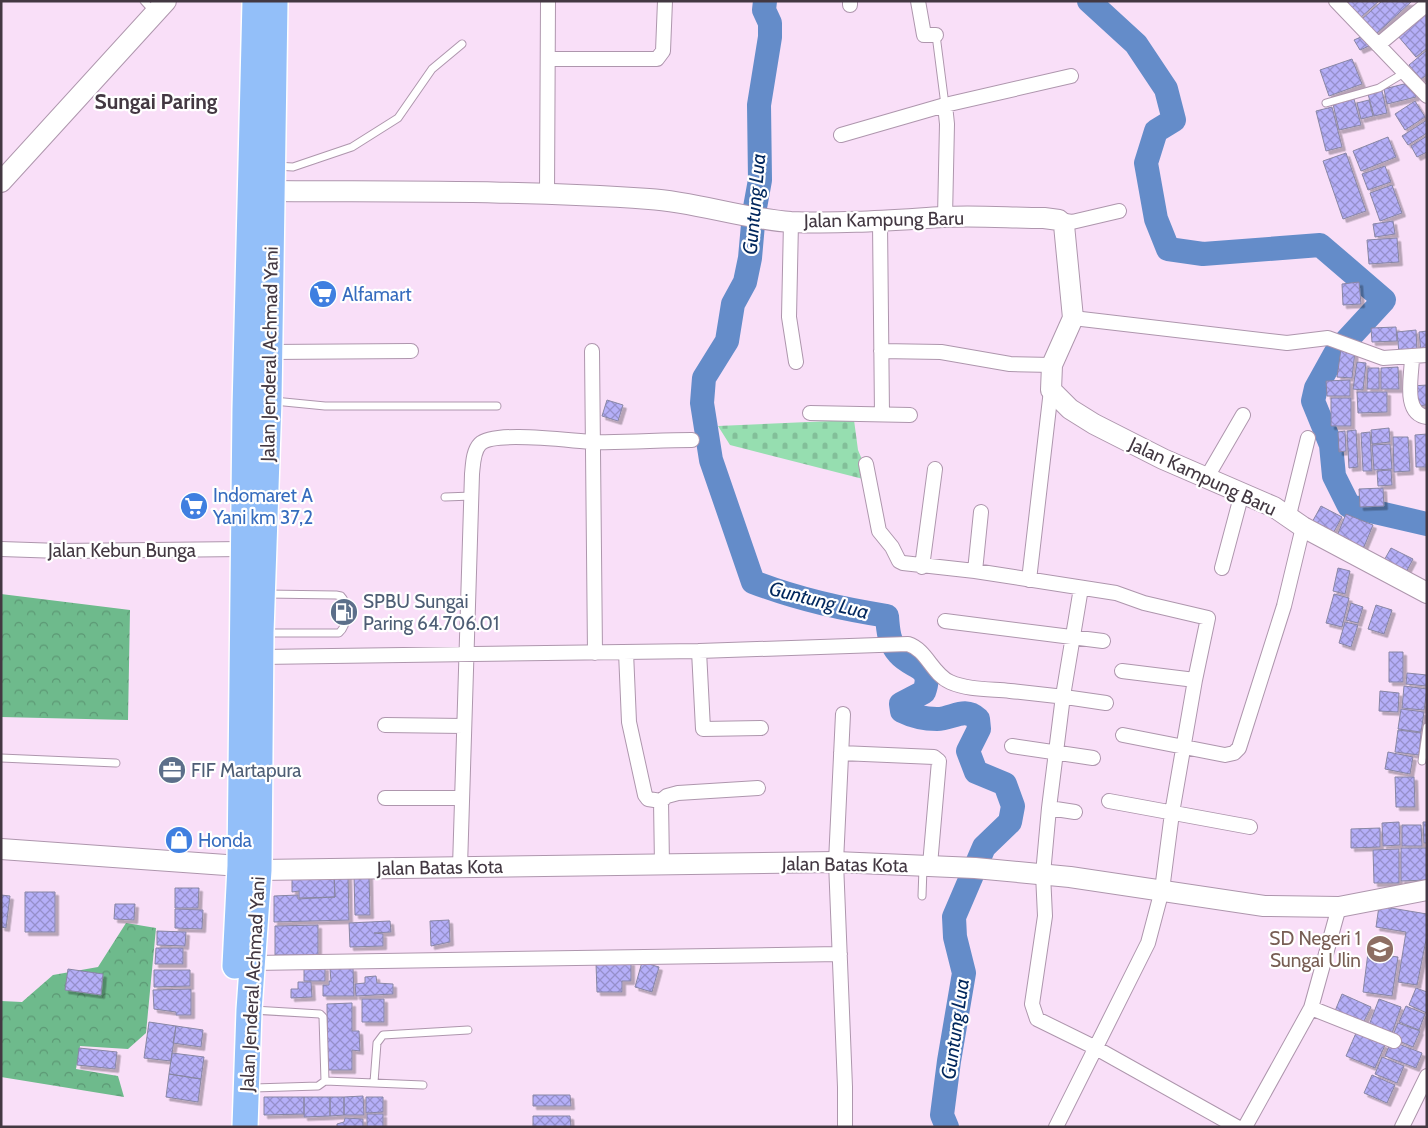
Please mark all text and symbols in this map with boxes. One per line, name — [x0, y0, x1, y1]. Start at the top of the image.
district label: Sungai Paring — [95, 89, 218, 114]
water label: Guntung Lua — [738, 152, 770, 256]
street label: Jalan Kampung Baru — [803, 207, 964, 232]
street label: Jalan Jenderal Achmad Yani — [256, 246, 283, 463]
supermarket icon: Alfamart — [308, 279, 338, 309]
place label: Alfamart — [342, 283, 412, 306]
street label: Jalan Kampung Baru — [1124, 432, 1280, 521]
place label: Indomaret A Yani km 37,2 — [212, 484, 313, 529]
supermarket icon: Indomaret A Yani km 37,2 — [179, 491, 209, 521]
street label: Jalan Kebun Bunga — [47, 539, 196, 562]
water label: Guntung Lua — [767, 576, 871, 624]
place label: SPBU Sungai Paring 64.706.01 — [363, 590, 499, 635]
fuel station icon: SPBU Sungai Paring 64.706.01 — [329, 597, 359, 627]
office icon: FIF Martapura — [157, 755, 187, 785]
place label: FIF Martapura — [191, 759, 302, 782]
shop icon: Honda — [164, 825, 194, 855]
place label: Honda — [198, 829, 252, 852]
street label: Jalan Batas Kota — [781, 852, 908, 877]
street label: Jalan Batas Kota — [376, 855, 503, 880]
street label: Jalan Jenderal Achmad Yani — [235, 876, 270, 1093]
place label: SD Negeri 1 Sungai Ulin — [1269, 927, 1361, 972]
school or university icon: SD Negeri 1 Sungai Ulin — [1365, 934, 1395, 964]
water label: Guntung Lua — [936, 977, 974, 1081]

